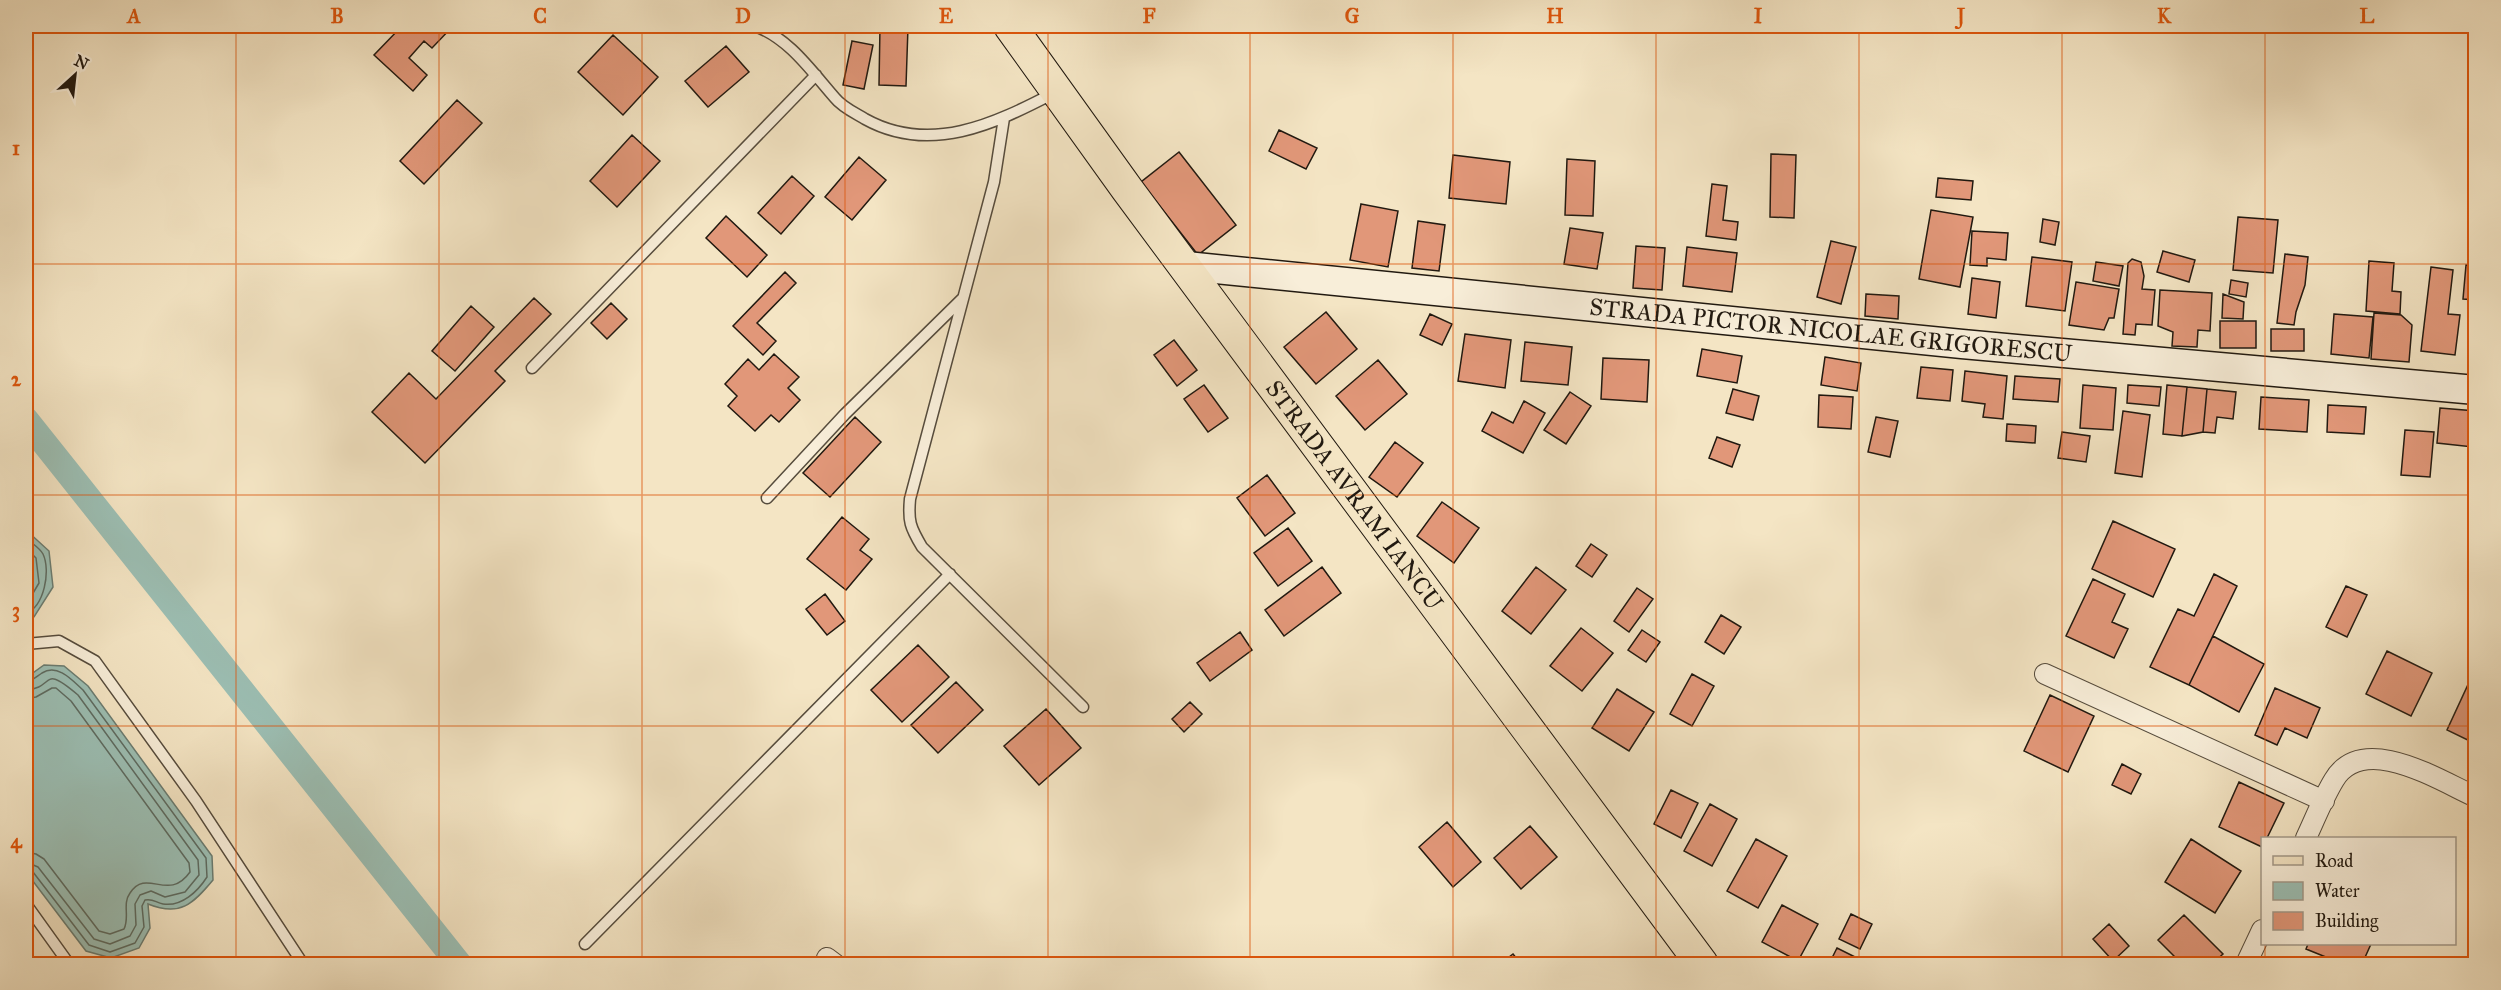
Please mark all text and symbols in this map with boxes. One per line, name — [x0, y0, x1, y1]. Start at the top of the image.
text: A — [125, 4, 141, 28]
text: B — [330, 4, 344, 28]
text: C — [533, 4, 547, 28]
text: D — [735, 4, 751, 28]
text: E — [939, 4, 954, 28]
text: F — [1142, 4, 1156, 28]
text: G — [1345, 4, 1360, 28]
text: H — [1546, 4, 1564, 28]
text: I — [1754, 4, 1763, 28]
text: J — [1954, 4, 1966, 30]
text: K — [2157, 4, 2172, 28]
text: L — [2360, 4, 2375, 28]
north arrow — [45, 45, 105, 105]
text: N — [71, 51, 92, 74]
text: 1 — [12, 136, 20, 160]
street label: STRADA PICTOR NICOLAE GRIGORESCU — [1588, 292, 2073, 369]
text: 2 — [11, 367, 22, 391]
street label: STRADA AVRAM IANCU — [1259, 374, 1449, 616]
text: 3 — [12, 598, 20, 623]
text: 4 — [10, 829, 22, 854]
legend — [2261, 837, 2456, 945]
text: Road — [2315, 850, 2353, 872]
text: Water — [2315, 880, 2360, 902]
text: Building — [2315, 910, 2379, 933]

